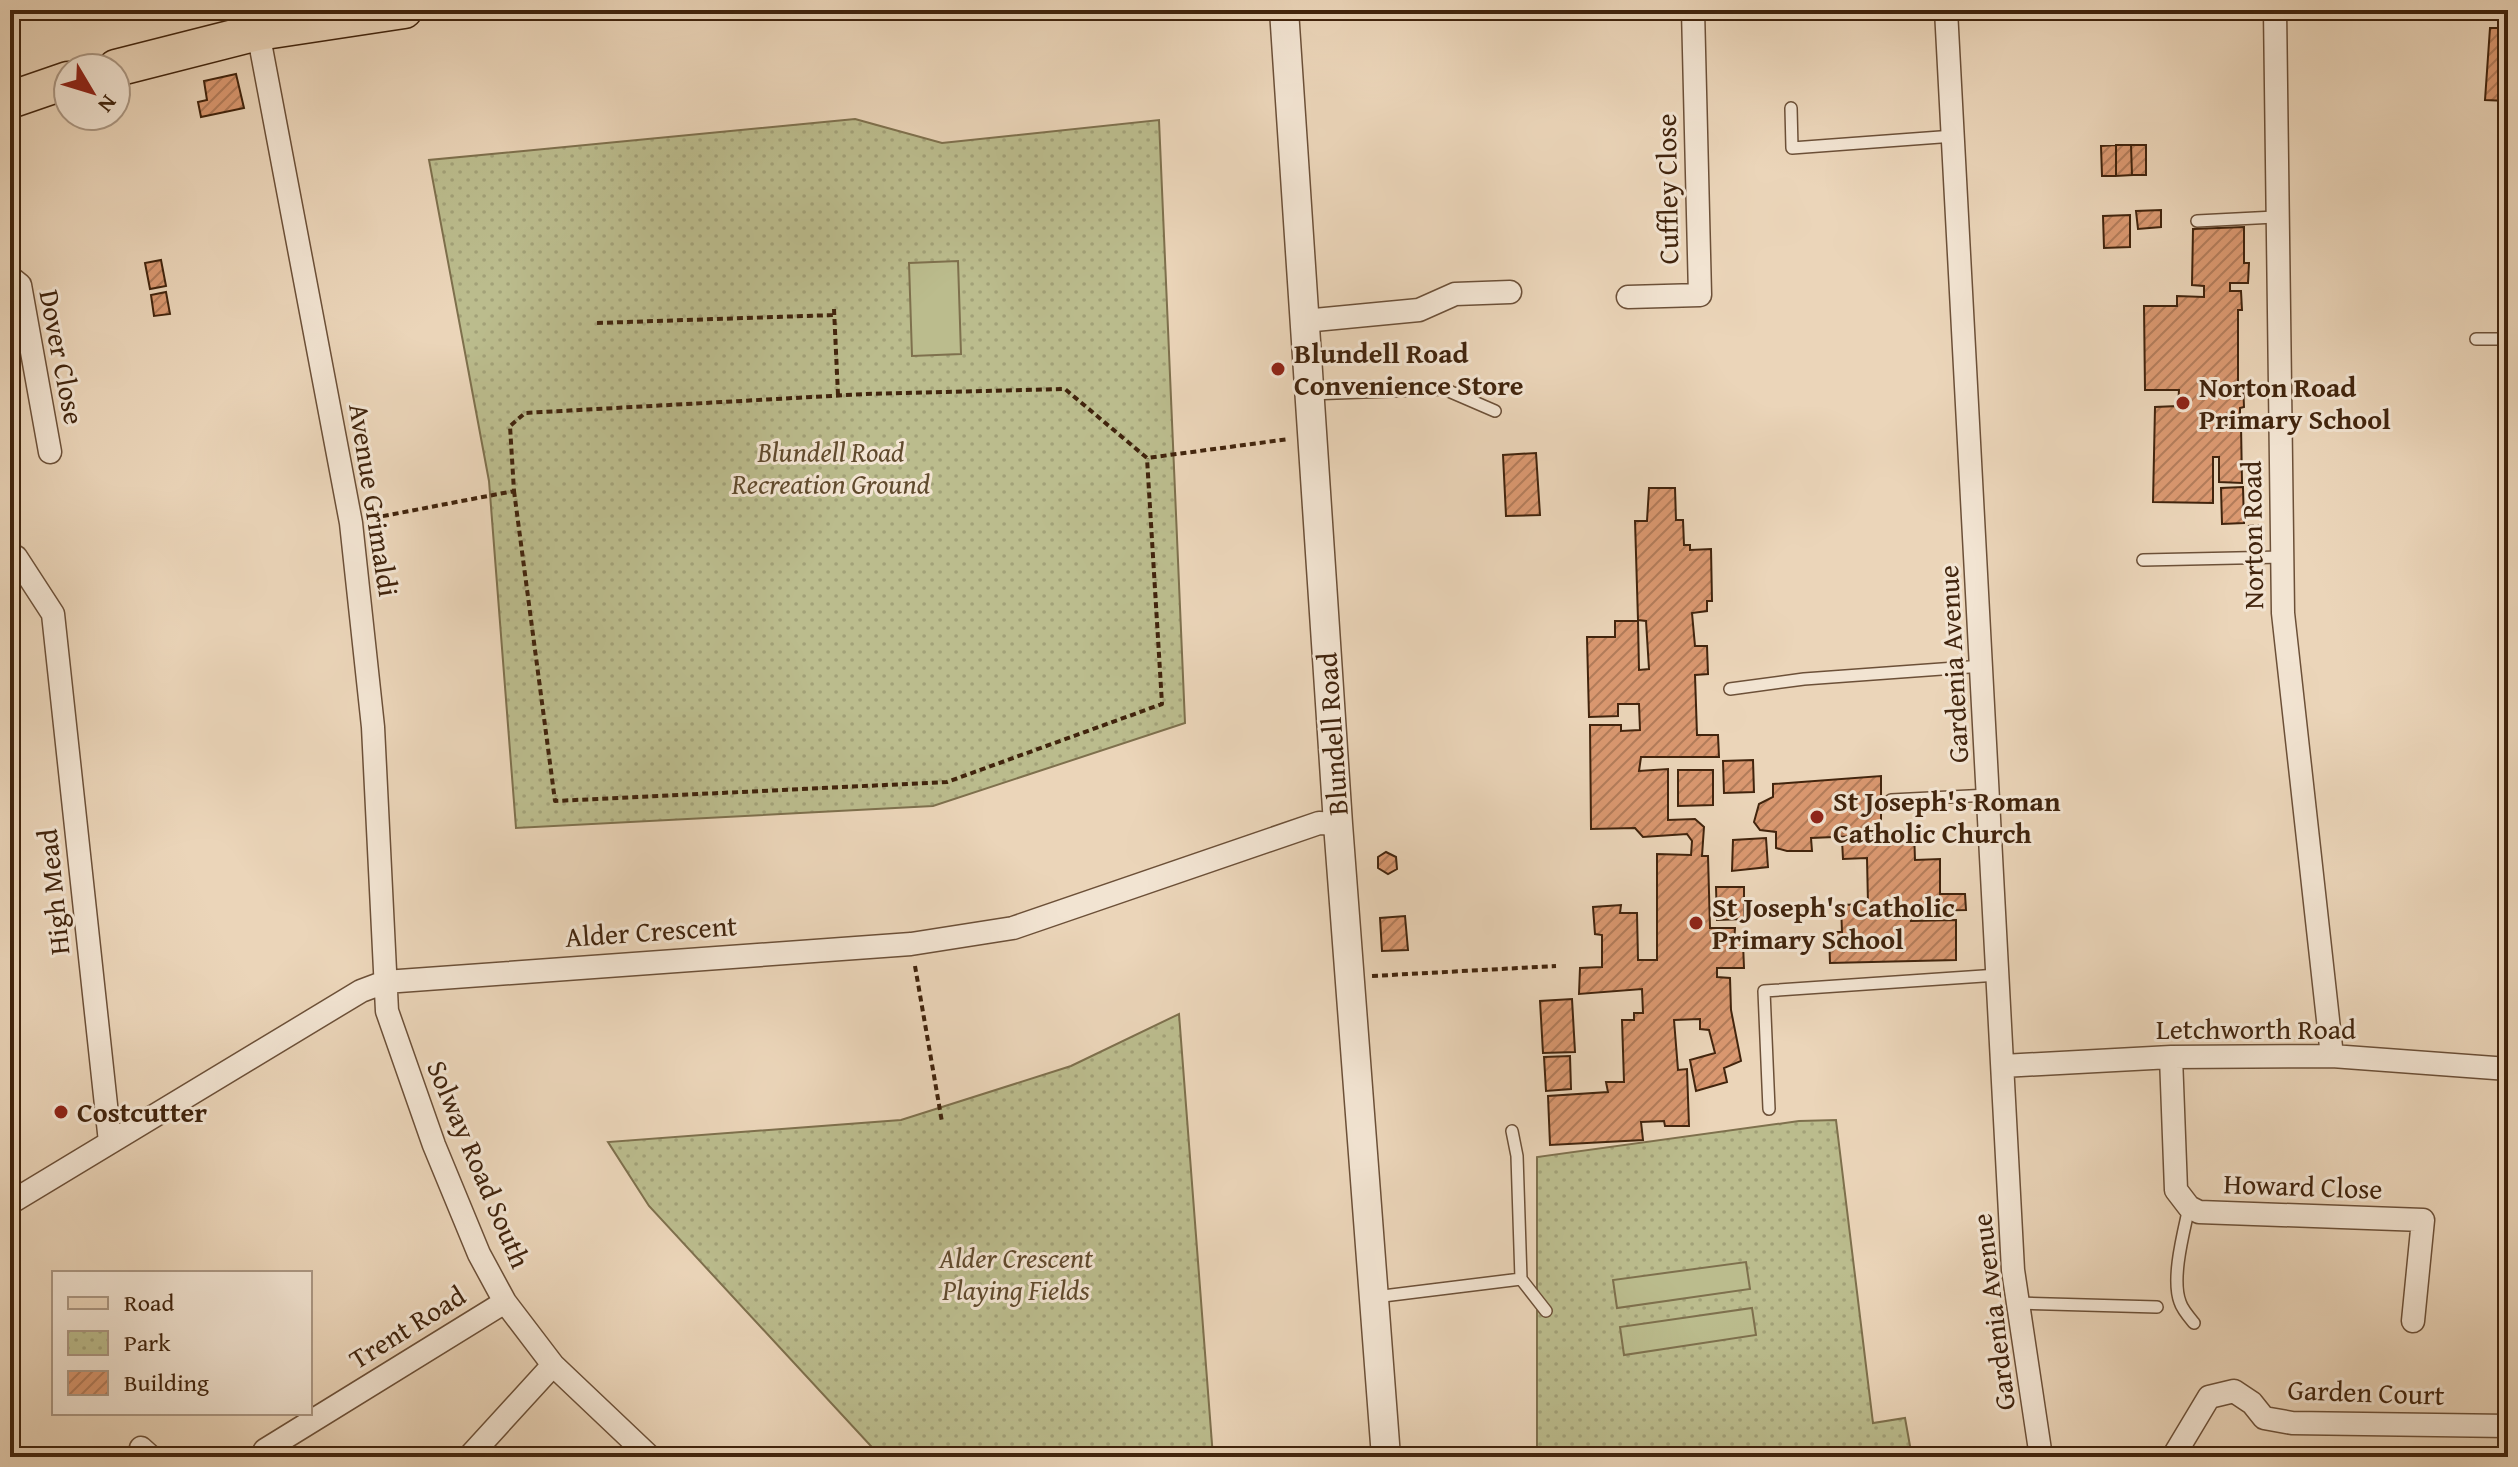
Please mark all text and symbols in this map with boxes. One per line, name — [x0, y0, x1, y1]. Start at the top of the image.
north arrow — [52, 52, 132, 132]
text: N — [90, 89, 125, 120]
street label: Cuffley Close — [1645, 113, 1688, 265]
street label: Dover Close — [29, 286, 96, 428]
place label: Blundell Road Convenience Store — [1294, 332, 1523, 405]
marker: Blundell Road Convenience Store — [1269, 360, 1287, 378]
place label: Norton Road Primary School — [2199, 366, 2391, 439]
marker: Norton Road Primary School — [2174, 394, 2192, 412]
street label: Avenue Grimaldi — [339, 400, 410, 599]
park label: Blundell Road Recreation Ground — [731, 431, 930, 504]
street label: Norton Road — [2230, 460, 2273, 610]
street label: Gardenia Avenue — [1927, 564, 1978, 764]
street label: Blundell Road — [1305, 651, 1358, 817]
place label: St Joseph's Roman Catholic Church — [1833, 780, 2061, 853]
marker: St Joseph's Roman Catholic Church — [1808, 808, 1826, 826]
street label: High Mead — [25, 827, 80, 957]
place label: St Joseph's Catholic Primary School — [1712, 886, 1955, 959]
street label: Alder Crescent — [564, 904, 738, 957]
marker: St Joseph's Catholic Primary School — [1687, 914, 1705, 932]
street label: Letchworth Road — [2156, 1008, 2356, 1049]
street label: Solway Road South — [417, 1054, 542, 1274]
place label: Costcutter — [77, 1091, 207, 1132]
marker: Costcutter — [52, 1103, 70, 1121]
street label: Howard Close — [2223, 1162, 2383, 1209]
street label: Gardenia Avenue — [1960, 1211, 2025, 1413]
park label: Alder Crescent Playing Fields — [938, 1237, 1094, 1310]
legend — [52, 1271, 312, 1415]
street label: Trent Road — [341, 1275, 473, 1378]
text: Road — [124, 1285, 174, 1320]
text: Park — [124, 1325, 171, 1360]
text: Building — [124, 1365, 209, 1400]
street label: Garden Court — [2287, 1368, 2445, 1415]

